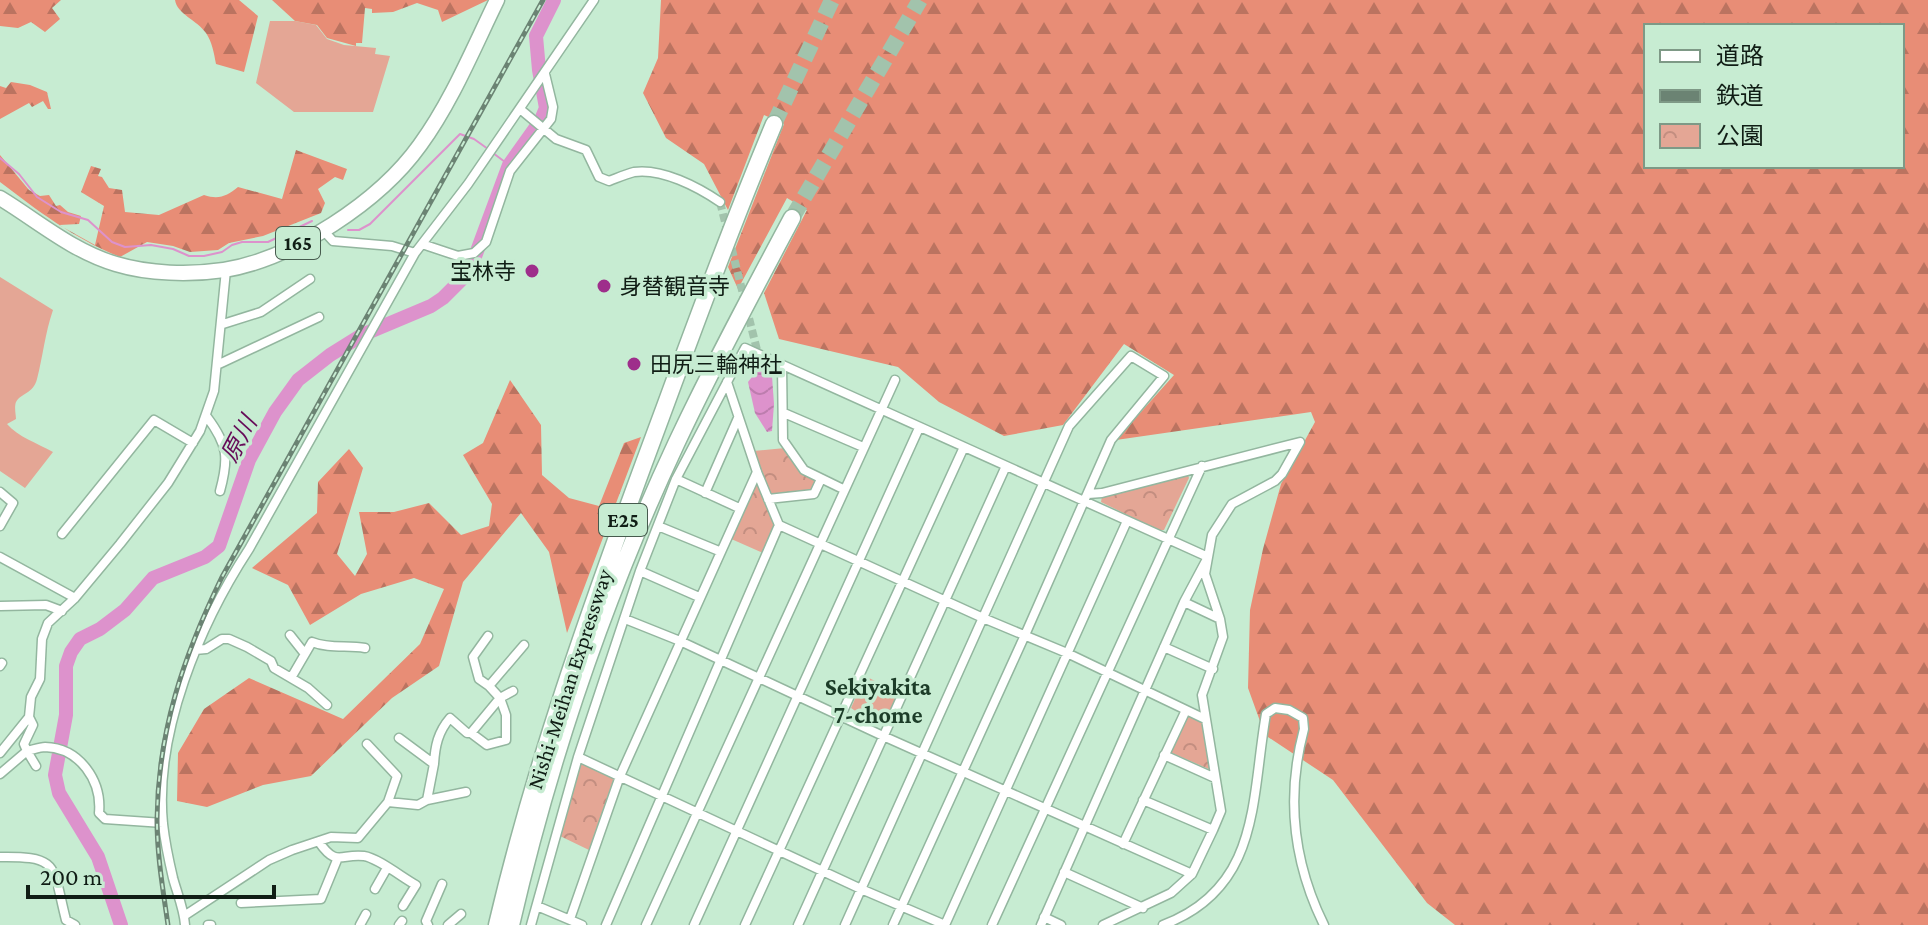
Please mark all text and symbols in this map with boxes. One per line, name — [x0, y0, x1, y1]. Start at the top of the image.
legend — [1644, 24, 1904, 168]
text: 道路 — [1716, 42, 1764, 69]
text: 鉄道 — [1716, 82, 1764, 109]
text: 公園 — [1716, 122, 1764, 149]
road number: 165 — [276, 227, 320, 259]
place label: 宝林寺 — [450, 259, 516, 284]
marker: 宝林寺 — [523, 262, 541, 280]
place label: 身替観音寺 — [620, 274, 730, 299]
marker: 身替観音寺 — [595, 277, 613, 295]
place label: 田尻三輪神社 — [650, 352, 782, 377]
marker: 田尻三輪神社 — [625, 355, 643, 373]
water label: 原川 — [215, 409, 263, 466]
road number: E25 — [599, 504, 647, 536]
street label: Nishi-Meihan Expressway — [522, 565, 617, 792]
district label: Sekiyakita 7-chome — [825, 673, 932, 728]
scale bar — [28, 849, 274, 899]
text: 200 m — [40, 863, 102, 890]

